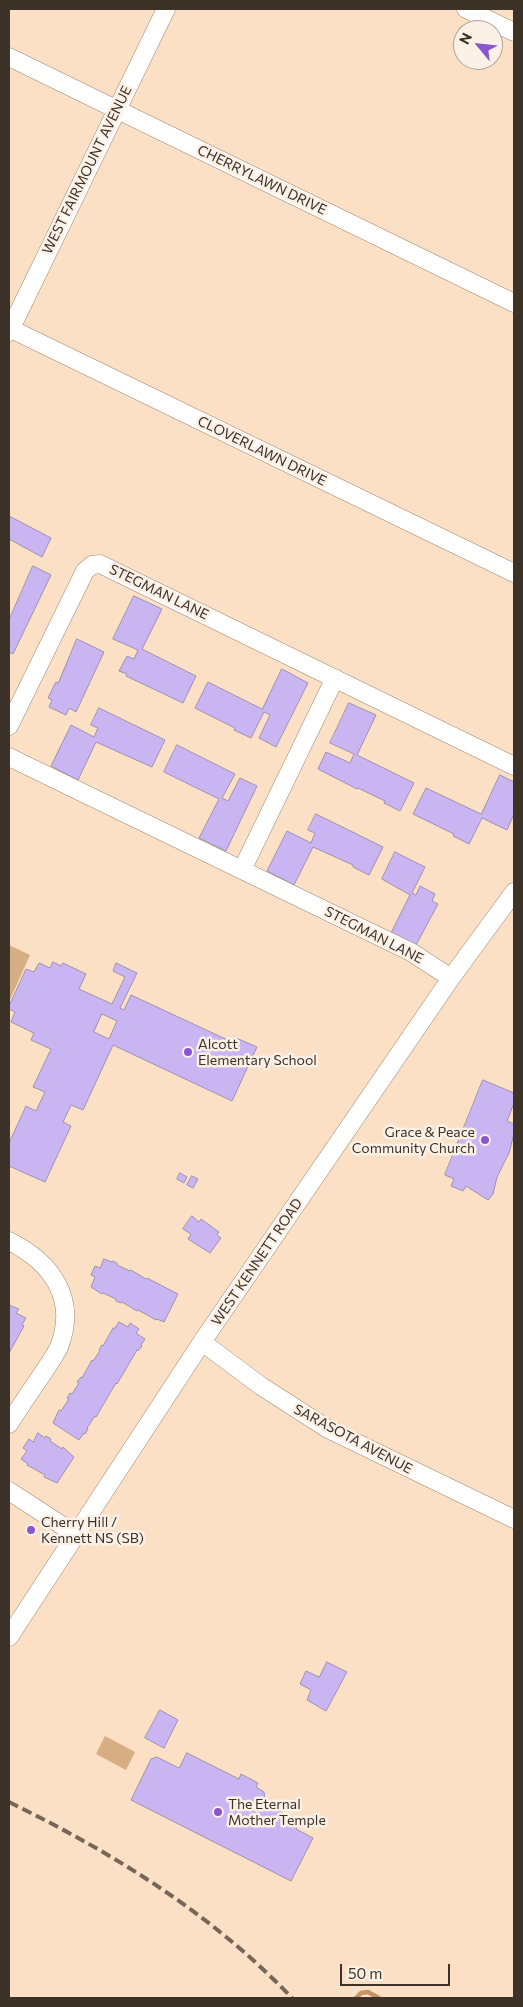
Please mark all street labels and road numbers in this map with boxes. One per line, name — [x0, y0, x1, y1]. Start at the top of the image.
street label: WEST FAIRMOUNT AVENUE — [39, 83, 135, 257]
street label: CHERRYLAWN DRIVE — [195, 141, 329, 219]
street label: CLOVERLAWN DRIVE — [195, 412, 329, 490]
street label: STEGMAN LANE — [107, 561, 211, 623]
street label: STEGMAN LANE — [322, 903, 426, 967]
street label: WEST KENNETT ROAD — [208, 1195, 306, 1329]
street label: SARASOTA AVENUE — [291, 1401, 415, 1477]

